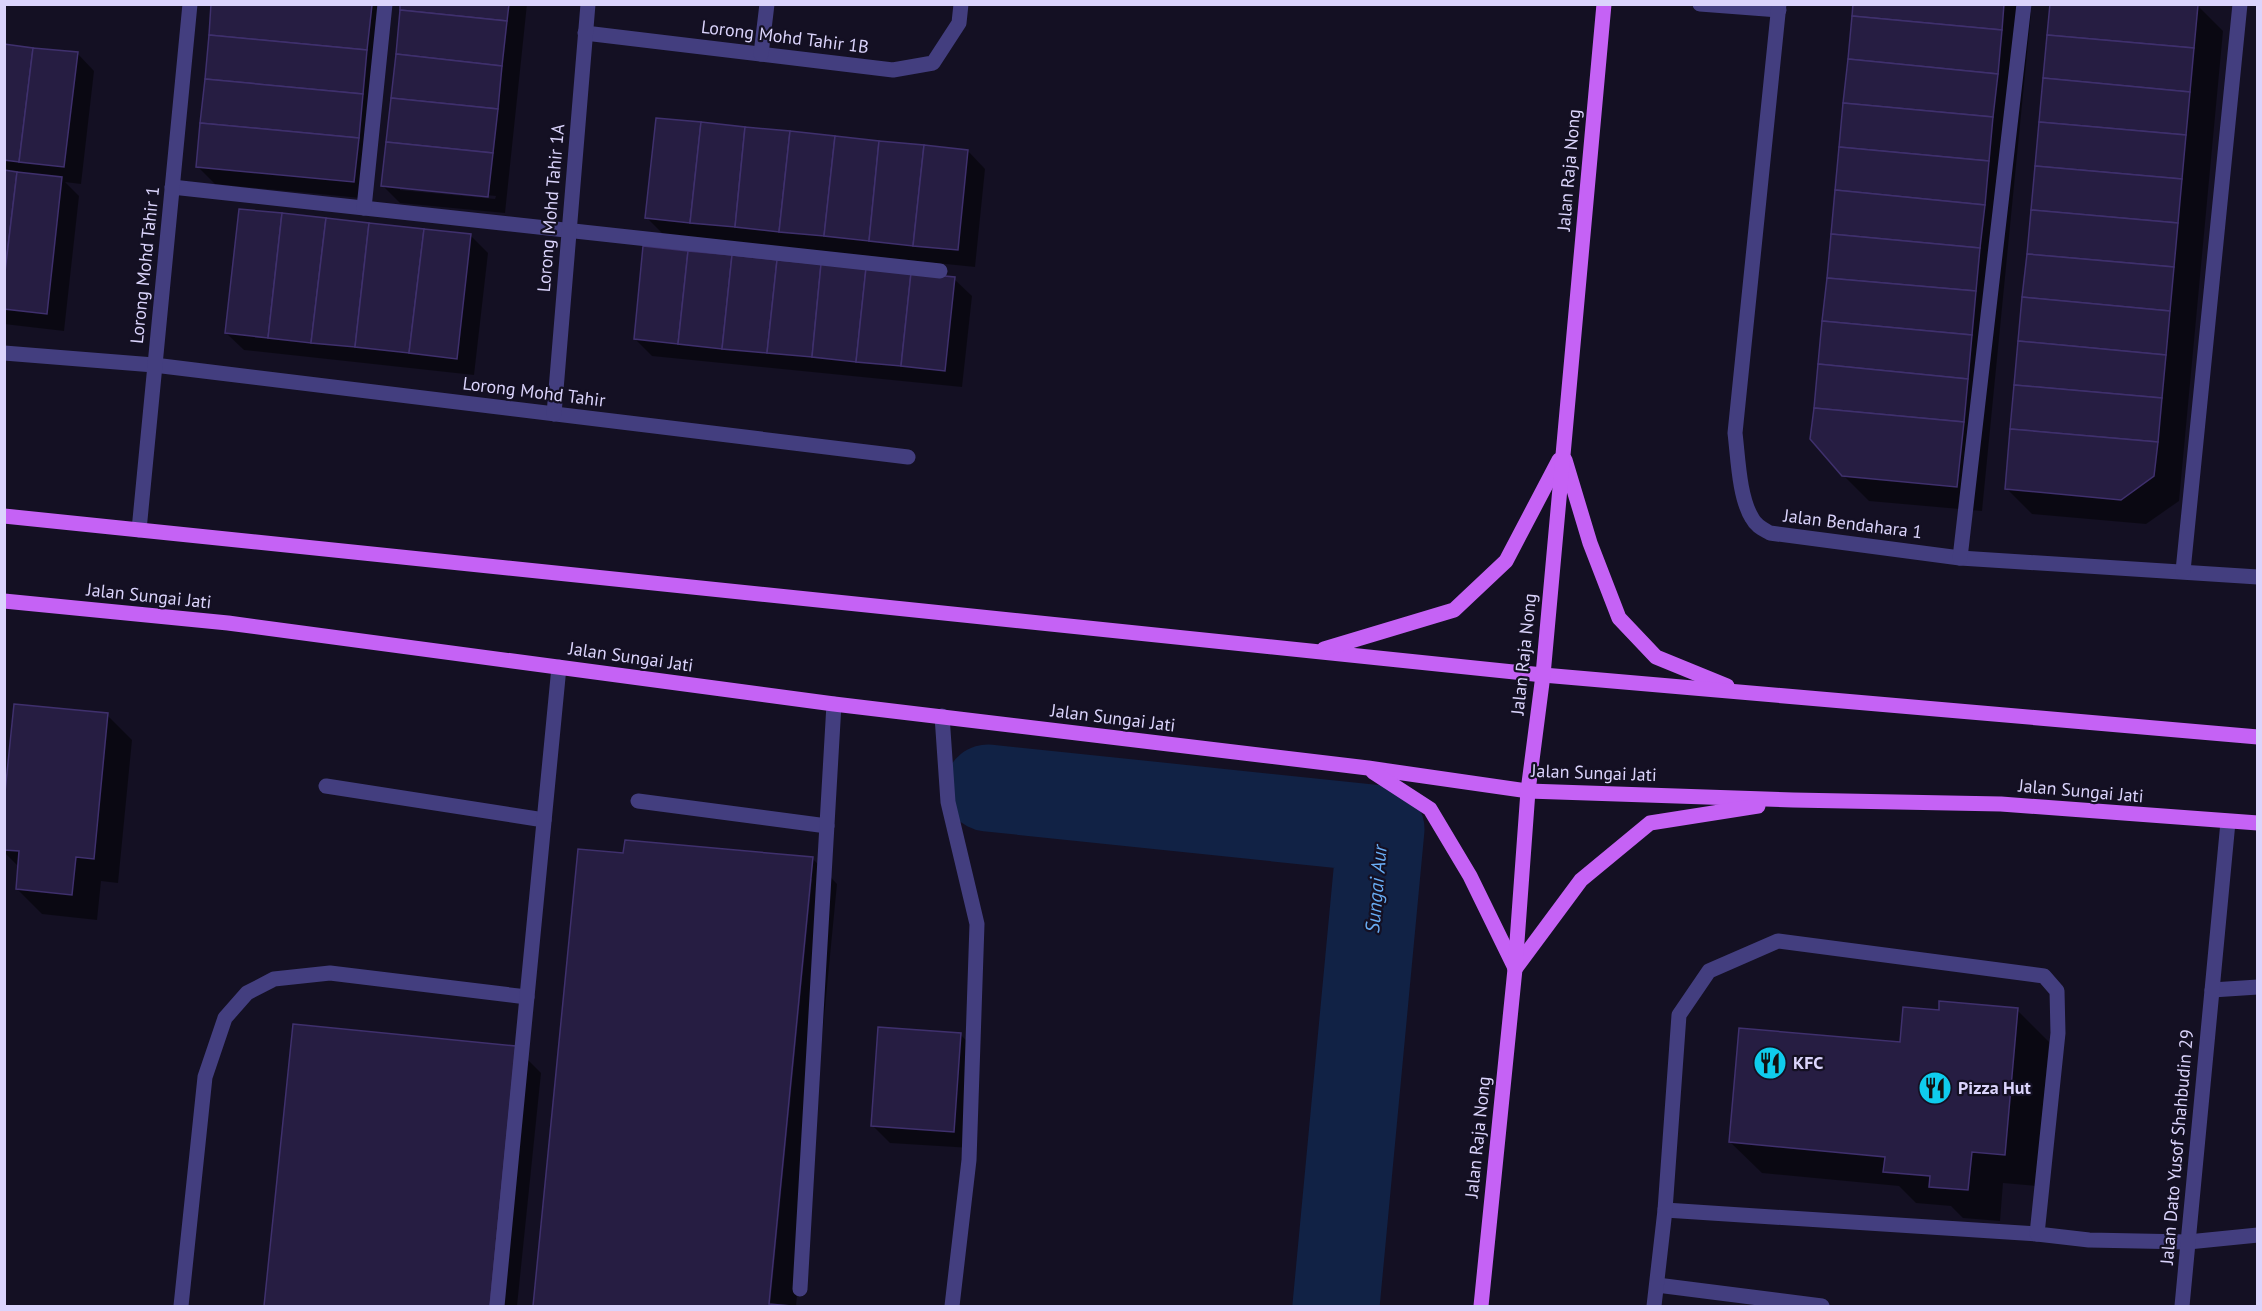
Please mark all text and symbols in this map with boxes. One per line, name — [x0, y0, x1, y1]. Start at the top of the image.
street label: Lorong Mohd Tahir 1B — [700, 15, 870, 58]
street label: Jalan Raja Nong — [1552, 108, 1585, 233]
street label: Lorong Mohd Tahir 1A — [532, 123, 569, 293]
street label: Lorong Mohd Tahir 1 — [125, 185, 164, 345]
street label: Lorong Mohd Tahir — [461, 371, 607, 412]
street label: Jalan Bendahara 1 — [1781, 503, 1924, 543]
street label: Jalan Sungai Jati — [84, 577, 213, 613]
street label: Jalan Raja Nong — [1506, 592, 1541, 717]
street label: Jalan Sungai Jati — [566, 636, 695, 677]
street label: Jalan Sungai Jati — [1048, 698, 1177, 737]
street label: Jalan Sungai Jati — [1530, 759, 1657, 786]
street label: Jalan Sungai Jati — [2017, 773, 2145, 807]
water label: Sungai Aur — [1359, 842, 1393, 934]
street label: Jalan Dato Yusof Shahbudin 29 — [2155, 1028, 2198, 1266]
restaurant icon: KFC — [1752, 1045, 1788, 1081]
place label: KFC — [1793, 1051, 1823, 1074]
restaurant icon: Pizza Hut — [1917, 1070, 1953, 1106]
street label: Jalan Raja Nong — [1460, 1075, 1495, 1200]
place label: Pizza Hut — [1958, 1076, 2032, 1099]

